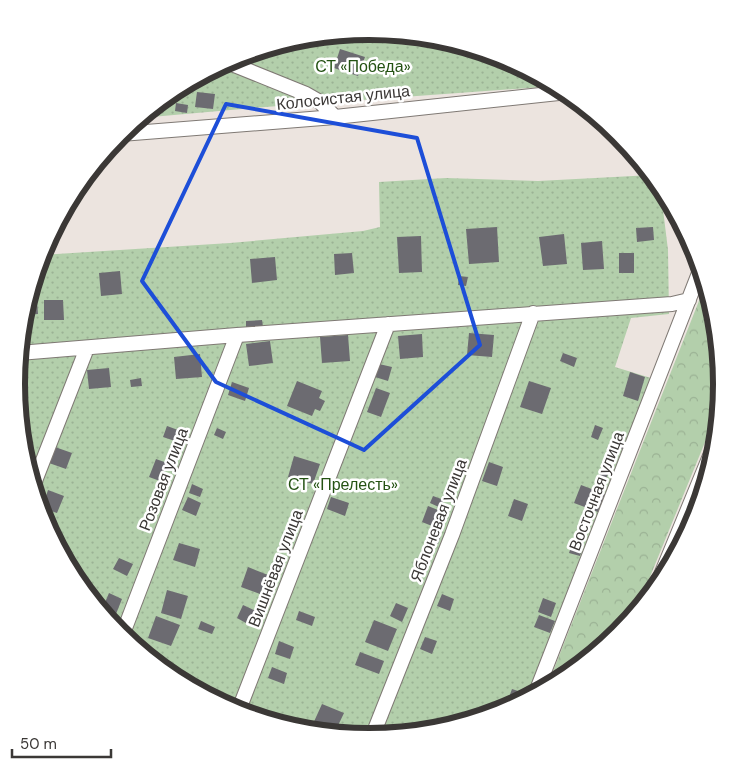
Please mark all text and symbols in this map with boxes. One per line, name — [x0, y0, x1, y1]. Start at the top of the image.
park label: СТ «Победа» — [315, 56, 411, 77]
street label: Колосистая улица — [275, 80, 411, 115]
street label: Розовая улица — [134, 425, 193, 534]
street label: Восточная улица — [564, 428, 629, 554]
street label: Яблоневая улица — [405, 456, 472, 585]
park label: СТ «Прелесть» — [288, 474, 398, 495]
street label: Вишнёвая улица — [243, 506, 308, 630]
scale bar — [12, 726, 111, 758]
text: 50 m — [20, 734, 57, 754]

